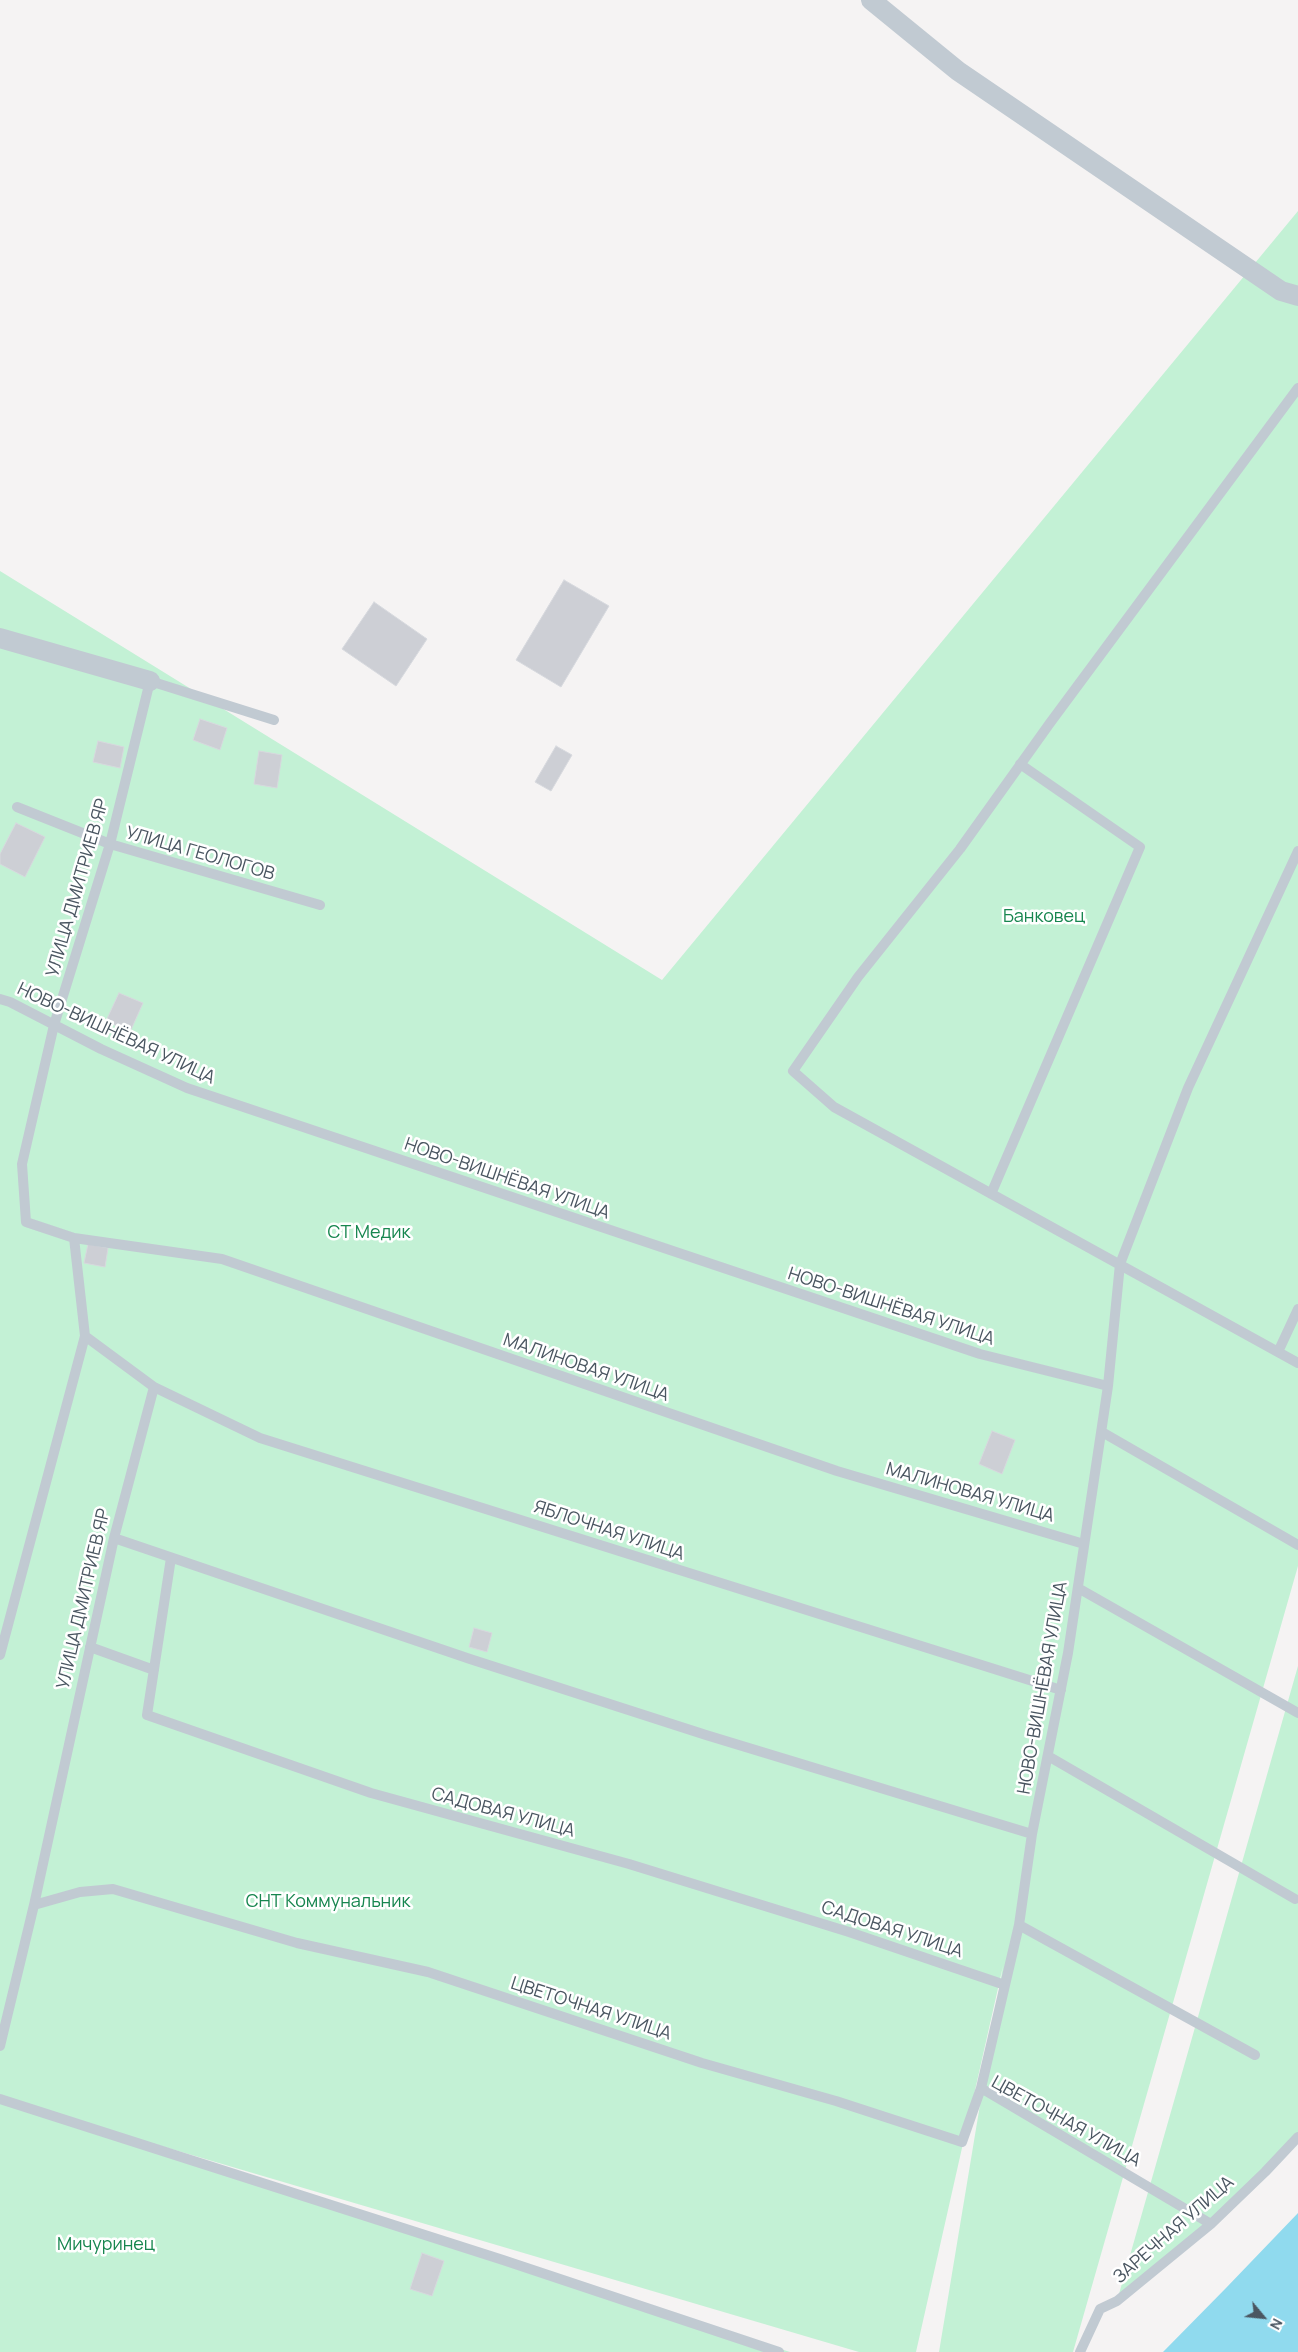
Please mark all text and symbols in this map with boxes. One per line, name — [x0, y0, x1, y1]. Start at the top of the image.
street label: УЛИЦА ДМИТРИЕВ ЯР — [42, 796, 114, 980]
street label: УЛИЦА ГЕОЛОГОВ — [123, 822, 277, 886]
park label: Банковец — [1003, 906, 1085, 928]
street label: НОВО-ВИШНЁВАЯ УЛИЦА — [14, 979, 218, 1089]
street label: НОВО-ВИШНЁВАЯ УЛИЦА — [401, 1134, 613, 1224]
park label: СТ Медик — [328, 1222, 410, 1244]
street label: НОВО-ВИШНЁВАЯ УЛИЦА — [785, 1263, 997, 1351]
street label: МАЛИНОВАЯ УЛИЦА — [500, 1329, 672, 1407]
street label: МАЛИНОВАЯ УЛИЦА — [883, 1459, 1057, 1527]
street label: ЯБЛОЧНАЯ УЛИЦА — [531, 1496, 687, 1566]
street label: УЛИЦА ДМИТРИЕВ ЯР — [53, 1507, 115, 1691]
street label: НОВО-ВИШНЁВАЯ УЛИЦА — [1014, 1580, 1072, 1796]
street label: САДОВАЯ УЛИЦА — [429, 1783, 577, 1843]
park label: СНТ Коммунальник — [246, 1891, 410, 1913]
street label: САДОВАЯ УЛИЦА — [819, 1897, 965, 1963]
street label: ЦВЕТОЧНАЯ УЛИЦА — [508, 1973, 674, 2045]
street label: ЦВЕТОЧНАЯ УЛИЦА — [988, 2072, 1144, 2172]
street label: ЗАРЕЧНАЯ УЛИЦА — [1109, 2172, 1239, 2288]
park label: Мичуринец — [57, 2234, 155, 2256]
north arrow — [1238, 2292, 1288, 2342]
text: N — [1266, 2315, 1287, 2333]

